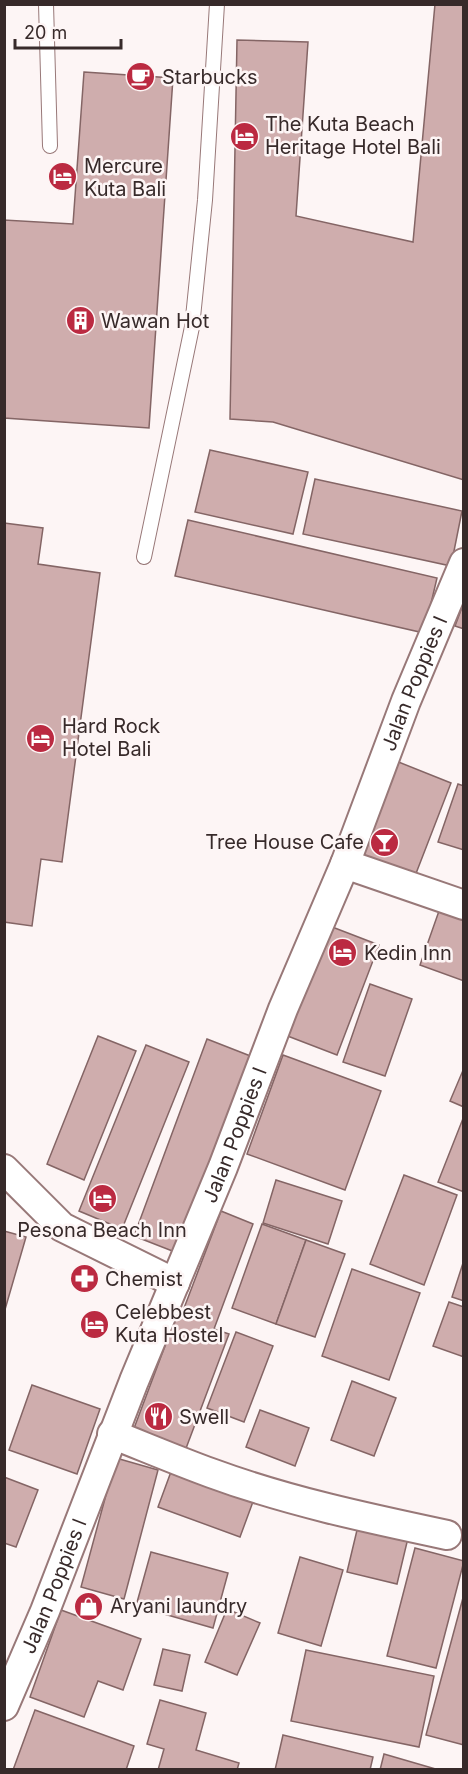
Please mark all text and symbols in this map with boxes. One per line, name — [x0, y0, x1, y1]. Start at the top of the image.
scale bar — [15, 12, 122, 50]
text: 20 m — [24, 22, 67, 43]
cafe icon: Starbucks — [125, 61, 157, 93]
place label: Starbucks — [162, 65, 258, 89]
place label: The Kuta Beach Heritage Hotel Bali — [265, 112, 441, 159]
hotel icon: The Kuta Beach Heritage Hotel Bali — [228, 120, 260, 152]
place label: Mercure Kuta Bali — [84, 154, 166, 201]
hotel icon: Mercure Kuta Bali — [47, 161, 79, 193]
building icon: Wawan Hot — [64, 305, 96, 337]
place label: Wawan Hot — [101, 309, 210, 333]
street label: Jalan Poppies I — [376, 612, 452, 754]
place label: Hard Rock Hotel Bali — [62, 714, 160, 761]
hotel icon: Hard Rock Hotel Bali — [25, 722, 57, 754]
bar icon: Tree House Cafe — [369, 826, 401, 858]
place label: Tree House Cafe — [205, 830, 364, 854]
hotel icon: Kedin Inn — [327, 937, 359, 969]
place label: Kedin Inn — [364, 941, 452, 965]
street label: Jalan Poppies I — [197, 1064, 272, 1206]
hotel icon: Pesona Beach Inn — [86, 1183, 118, 1215]
place label: Pesona Beach Inn — [17, 1218, 187, 1242]
pharmacy icon: Chemist — [68, 1263, 100, 1295]
place label: Chemist — [105, 1267, 183, 1291]
place label: Celebbest Kuta Hostel — [115, 1300, 223, 1347]
hotel icon: Celebbest Kuta Hostel — [78, 1308, 110, 1340]
restaurant icon: Swell — [142, 1401, 174, 1433]
place label: Swell — [179, 1405, 229, 1429]
street label: Jalan Poppies I — [16, 1515, 92, 1657]
shop icon: Aryani laundry — [73, 1590, 105, 1622]
place label: Aryani laundry — [110, 1594, 247, 1618]

